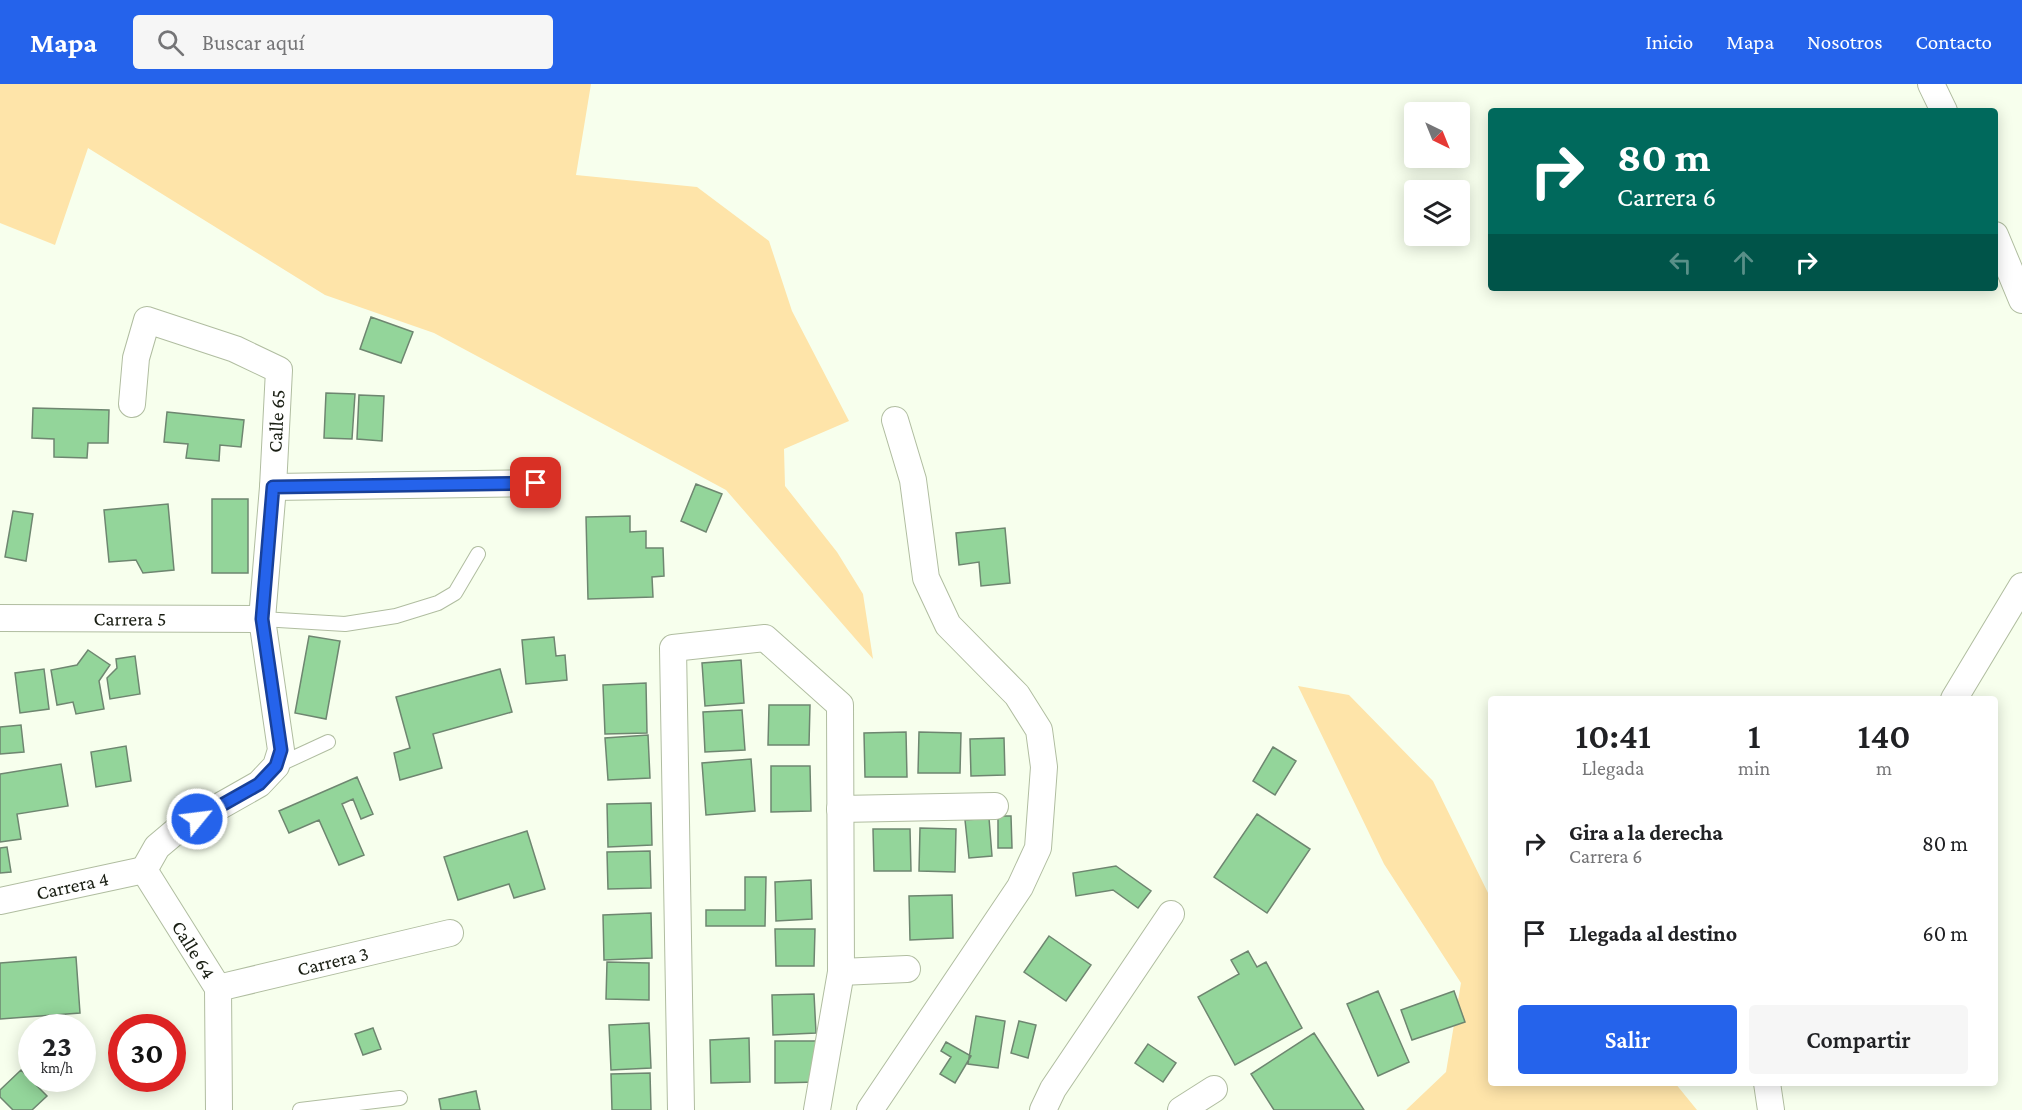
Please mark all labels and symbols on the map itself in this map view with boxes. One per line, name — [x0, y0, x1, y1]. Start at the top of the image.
north arrow — [1404, 102, 1470, 168]
street label: Calle 65 — [263, 389, 289, 453]
pin — [510, 457, 561, 508]
street label: Carrera 5 — [94, 607, 166, 630]
position arrow — [165, 787, 229, 851]
street label: Carrera 4 — [34, 867, 111, 904]
street label: Calle 64 — [168, 917, 220, 983]
street label: Carrera 3 — [295, 942, 371, 980]
speed limit sign: 30 — [108, 1014, 186, 1092]

